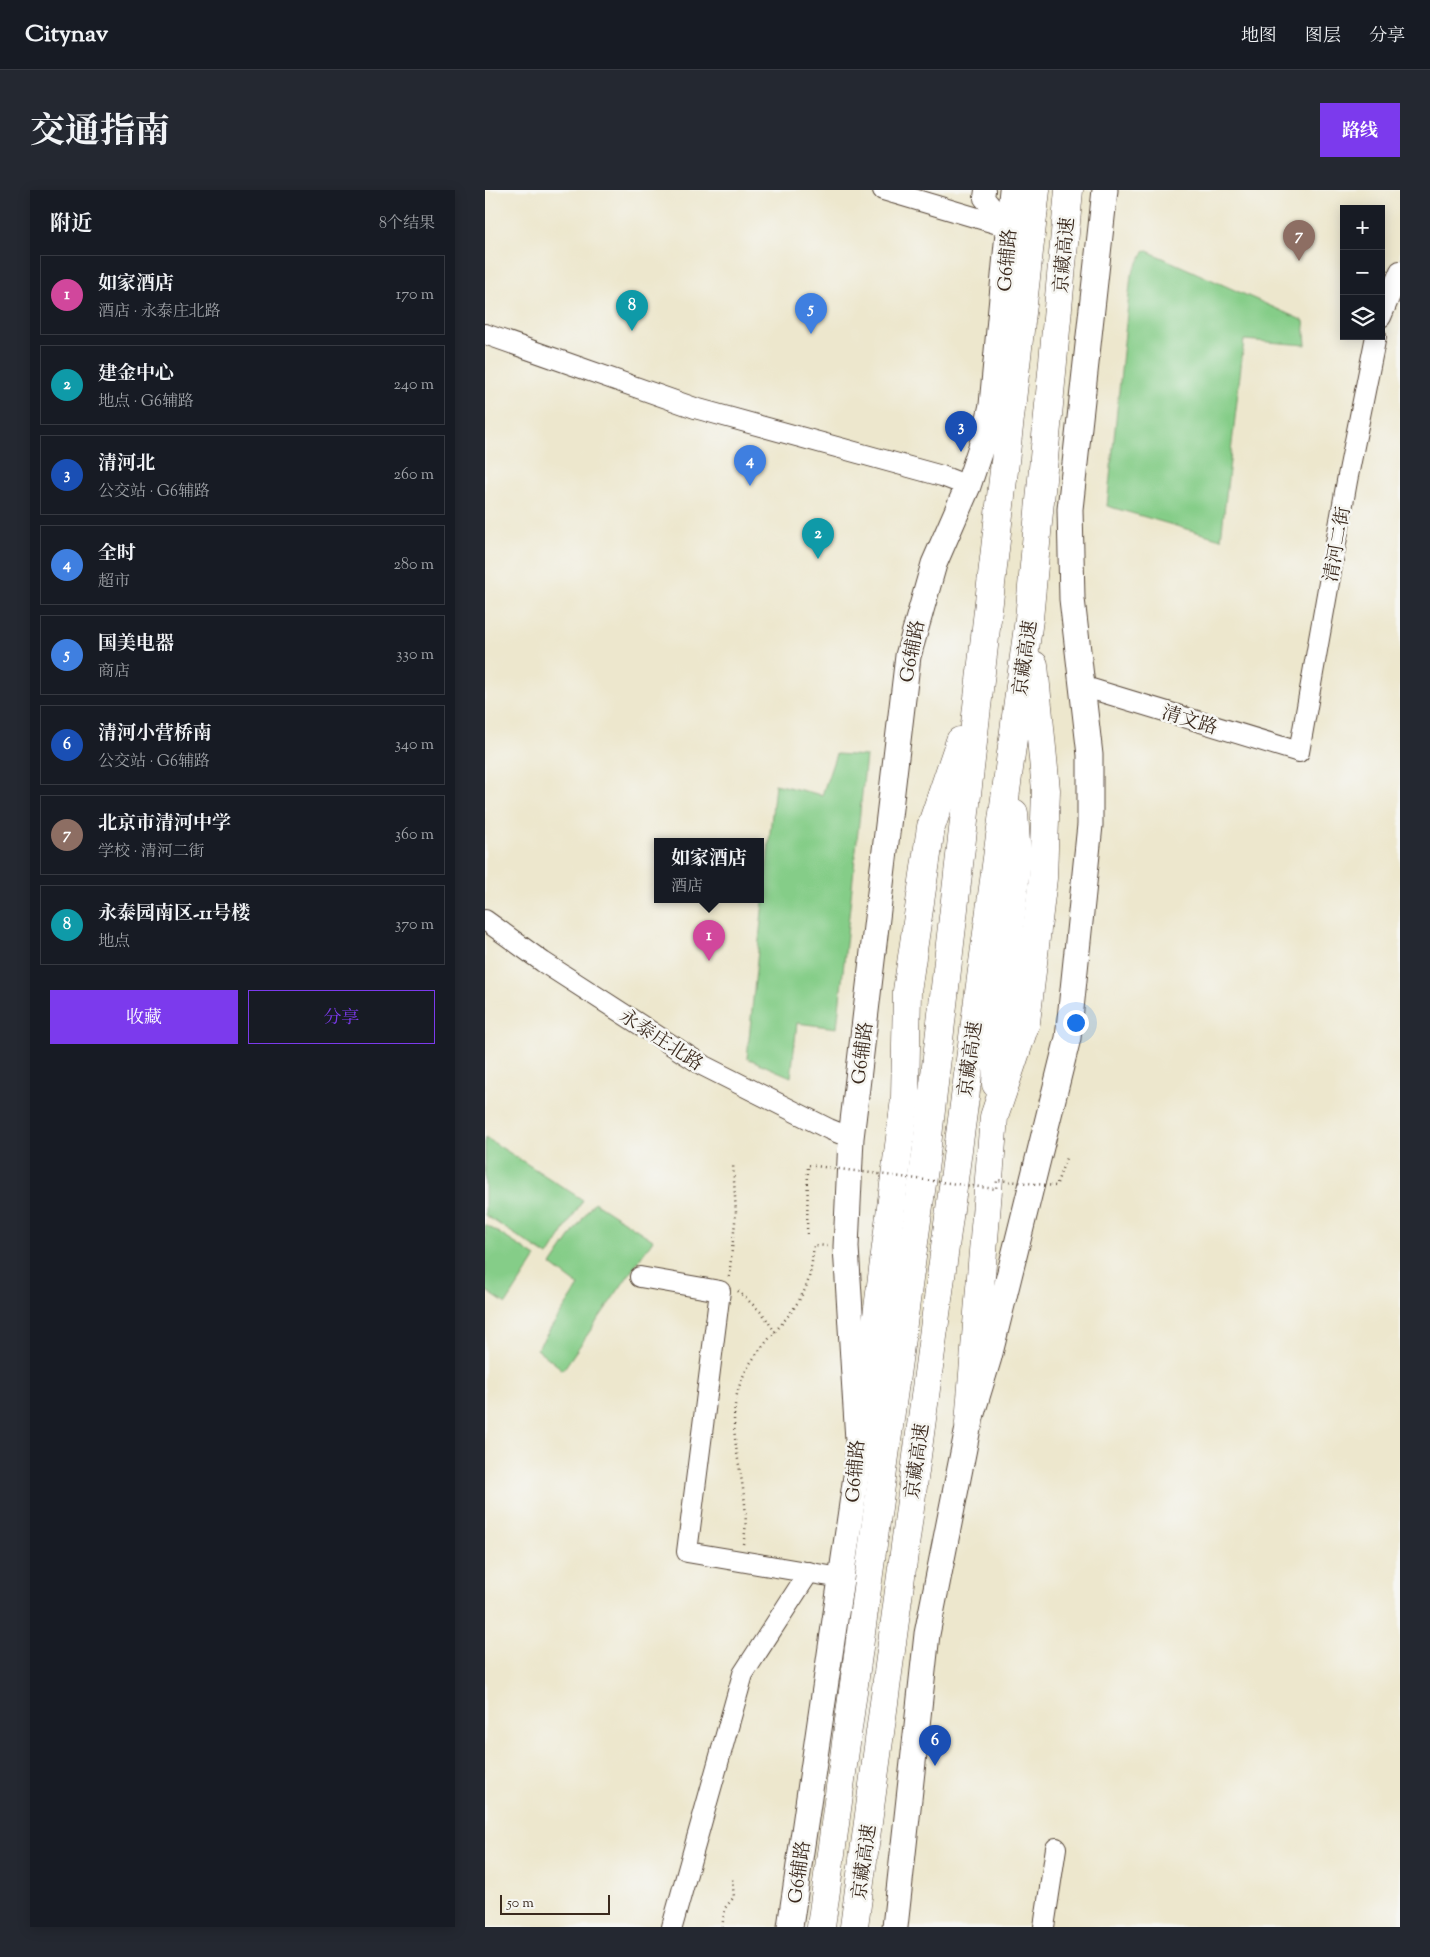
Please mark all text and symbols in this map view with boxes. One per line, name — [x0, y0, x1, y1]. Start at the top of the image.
text: Citynav — [25, 18, 108, 52]
text: 地图 — [1241, 24, 1277, 50]
text: 图层 — [1305, 24, 1341, 50]
text: 分享 — [1369, 24, 1405, 50]
button: 路线 — [1320, 103, 1400, 157]
text: 交通指南 — [30, 108, 170, 159]
map controls — [1340, 205, 1385, 340]
button: + — [1340, 205, 1385, 250]
text: 附近 — [50, 210, 92, 240]
text: 8个结果 — [379, 213, 435, 236]
street label: 京藏高速 — [1049, 216, 1082, 294]
pin: 7 — [1283, 220, 1315, 261]
street label: G6辅路 — [992, 228, 1025, 293]
button: − — [1340, 250, 1385, 295]
text: 如家酒店 — [98, 271, 174, 298]
text: 1 — [64, 284, 70, 307]
text: 170 m — [396, 284, 434, 307]
pin: 8 — [616, 290, 648, 331]
pin: 5 — [795, 293, 827, 334]
button: layers — [1340, 295, 1385, 340]
text: 酒店 · 永泰庄北路 — [98, 301, 221, 324]
text: 建金中心 — [98, 361, 174, 388]
text: 2 — [63, 374, 71, 397]
text: 240 m — [393, 374, 434, 397]
text: 地点 · G6辅路 — [98, 391, 194, 414]
pin: 3 — [945, 411, 977, 452]
pin: 4 — [734, 445, 766, 486]
text: 清河北 — [98, 451, 155, 478]
text: 3 — [64, 464, 70, 487]
text: 260 m — [393, 464, 434, 487]
text: 公交站 · G6辅路 — [98, 481, 210, 504]
street label: 清河二街 — [1319, 505, 1358, 584]
pin: 2 — [802, 518, 834, 559]
text: 全时 — [98, 541, 136, 568]
text: 4 — [63, 554, 71, 577]
text: 280 m — [393, 554, 434, 577]
text: 超市 — [98, 571, 130, 594]
street label: G6辅路 — [894, 618, 933, 685]
street label: 京藏高速 — [1008, 619, 1045, 698]
text: 国美电器 — [98, 631, 174, 658]
text: 5 — [64, 644, 70, 667]
text: 330 m — [396, 644, 434, 667]
text: 商店 — [98, 661, 130, 684]
street label: 清文路 — [1158, 700, 1220, 743]
text: 清河小营桥南 — [98, 721, 212, 748]
text: 6 — [63, 734, 71, 757]
text: 340 m — [395, 734, 434, 757]
text: 公交站 · G6辅路 — [98, 751, 210, 774]
text: 北京市清河中学 — [98, 811, 231, 838]
text: 7 — [63, 824, 71, 847]
text: 360 m — [395, 824, 434, 847]
popup — [654, 838, 764, 903]
text: 学校 · 清河二街 — [98, 841, 205, 864]
text: 如家酒店 — [671, 846, 747, 873]
text: 酒店 — [671, 876, 703, 899]
text: 永泰园南区-11号楼 — [98, 901, 250, 928]
text: 8 — [63, 914, 71, 937]
text: 370 m — [395, 914, 434, 937]
pin: 1 — [693, 920, 725, 961]
text: 地点 — [98, 931, 130, 954]
button: 收藏 — [50, 990, 238, 1044]
button: 分享 — [248, 990, 435, 1044]
street label: 永泰庄北路 — [613, 1004, 708, 1078]
your location — [1063, 1010, 1089, 1036]
street label: G6辅路 — [846, 1020, 881, 1086]
street label: 京藏高速 — [953, 1020, 990, 1099]
street label: 京藏高速 — [900, 1422, 937, 1501]
street label: G6辅路 — [840, 1439, 873, 1504]
pin: 6 — [919, 1725, 951, 1766]
street label: 京藏高速 — [847, 1823, 884, 1902]
street label: G6辅路 — [783, 1839, 818, 1905]
scale bar — [500, 1892, 610, 1915]
text: 50 m — [507, 1894, 534, 1914]

